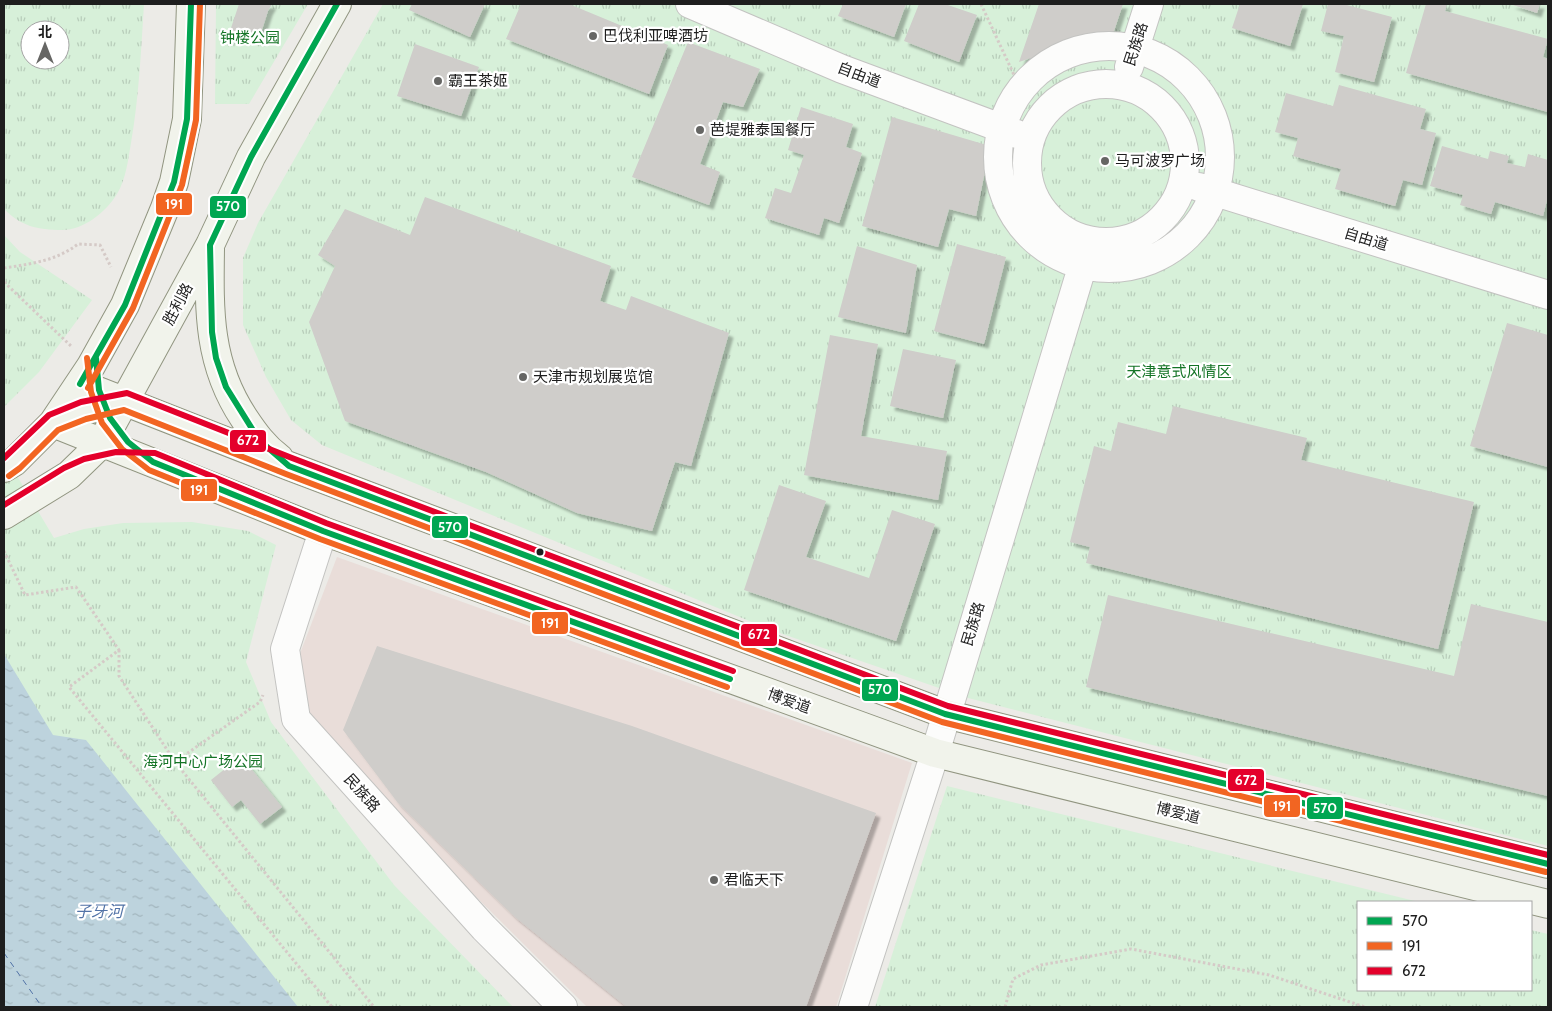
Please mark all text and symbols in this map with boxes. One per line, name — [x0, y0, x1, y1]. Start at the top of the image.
north arrow — [20, 20, 70, 70]
street label: 民族路 — [1120, 20, 1152, 68]
text: 北 — [38, 23, 52, 41]
place label: 巴伐利亚啤酒坊 — [603, 27, 708, 45]
park label: 钟楼公园 — [220, 29, 280, 47]
marker: 巴伐利亚啤酒坊 — [587, 30, 599, 42]
street label: 自由道 — [835, 59, 883, 91]
place label: 霸王茶姬 — [448, 72, 508, 90]
marker: 霸王茶姬 — [432, 75, 444, 87]
place label: 芭堤雅泰国餐厅 — [710, 121, 815, 139]
marker: 芭堤雅泰国餐厅 — [694, 124, 706, 136]
place label: 马可波罗广场 — [1115, 152, 1205, 170]
marker: 马可波罗广场 — [1099, 155, 1111, 167]
line badge: 191 — [155, 192, 193, 216]
text: 191 — [165, 195, 183, 213]
line badge: 570 — [209, 195, 247, 219]
text: 570 — [216, 197, 240, 215]
street label: 自由道 — [1342, 224, 1390, 254]
street label: 胜利路 — [159, 280, 197, 328]
park label: 天津意式风情区 — [1126, 363, 1232, 381]
place label: 天津市规划展览馆 — [533, 368, 653, 386]
marker: 天津市规划展览馆 — [517, 371, 529, 383]
line badge: 672 — [229, 429, 267, 453]
text: 672 — [237, 431, 259, 449]
line badge: 191 — [180, 478, 218, 502]
text: 191 — [190, 481, 208, 499]
line badge: 570 — [431, 515, 469, 539]
text: 570 — [438, 518, 462, 536]
unlabelled marker — [535, 547, 545, 557]
street label: 民族路 — [958, 600, 988, 648]
line badge: 191 — [531, 611, 569, 635]
text: 191 — [541, 614, 559, 632]
line badge: 672 — [740, 623, 778, 647]
text: 672 — [748, 625, 770, 643]
line badge: 570 — [861, 678, 899, 702]
text: 570 — [868, 680, 892, 698]
street label: 博爱道 — [765, 685, 813, 717]
park label: 海河中心广场公园 — [143, 753, 263, 771]
line badge: 672 — [1227, 768, 1265, 792]
street label: 民族路 — [340, 770, 384, 816]
text: 672 — [1235, 771, 1257, 789]
line badge: 191 — [1263, 794, 1301, 818]
line badge: 570 — [1306, 796, 1344, 820]
text: 191 — [1273, 797, 1291, 815]
street label: 博爱道 — [1154, 799, 1202, 827]
text: 570 — [1313, 799, 1337, 817]
place label: 君临天下 — [724, 871, 784, 889]
marker: 君临天下 — [708, 874, 720, 886]
legend — [1357, 901, 1532, 991]
water label: 子牙河 — [75, 902, 126, 921]
text: 570 — [1402, 912, 1428, 930]
text: 191 — [1402, 937, 1420, 955]
text: 672 — [1402, 962, 1426, 980]

